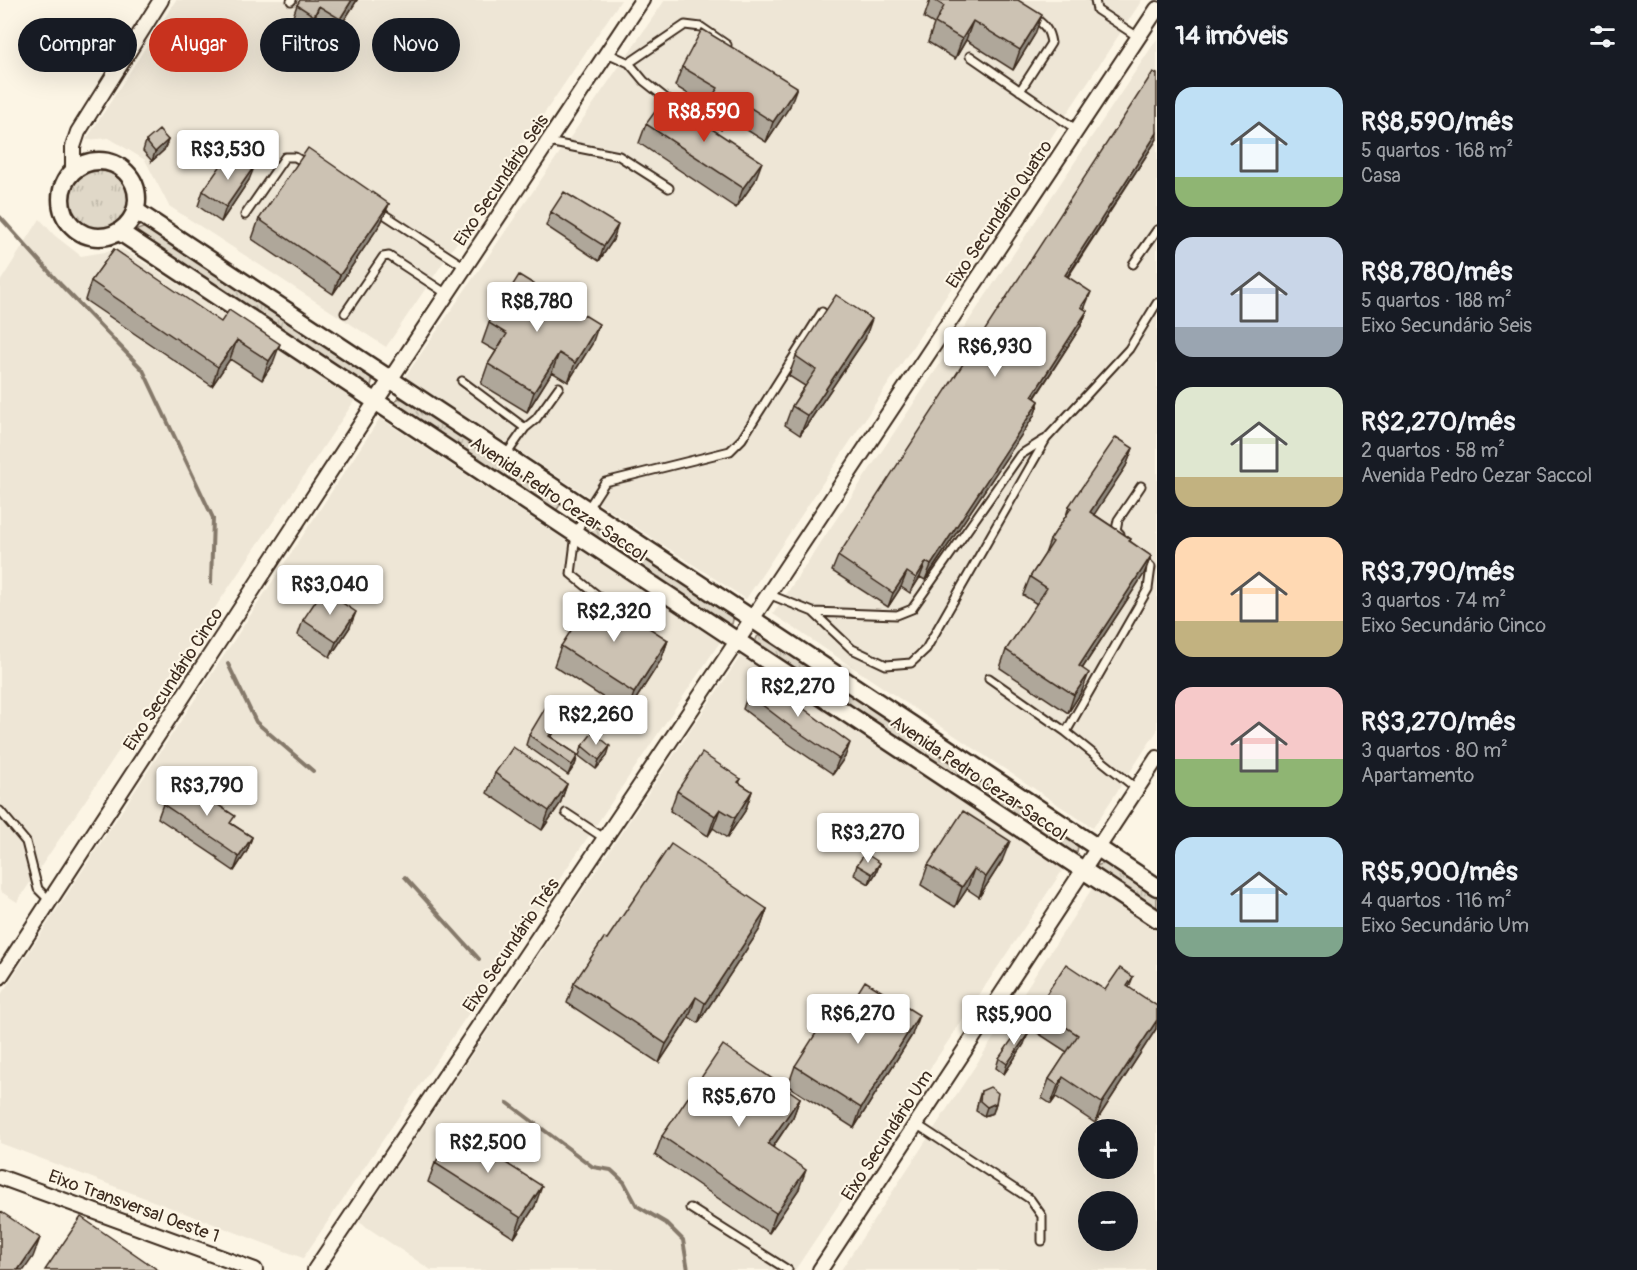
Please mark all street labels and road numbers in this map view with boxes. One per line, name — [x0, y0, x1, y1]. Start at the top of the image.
street label: Eixo Secundário Seis — [449, 110, 554, 251]
street label: Eixo Secundário Quatro — [941, 135, 1058, 293]
street label: Avenida Pedro Cezar Saccol — [466, 432, 651, 567]
street label: Eixo Secundário Cinco — [118, 603, 229, 755]
street label: Avenida Pedro Cezar Saccol — [886, 711, 1071, 846]
street label: Eixo Secundário Três — [458, 874, 565, 1017]
street label: Eixo Secundário Um — [837, 1066, 938, 1205]
street label: Eixo Transversal Oeste 1 — [45, 1165, 222, 1248]

